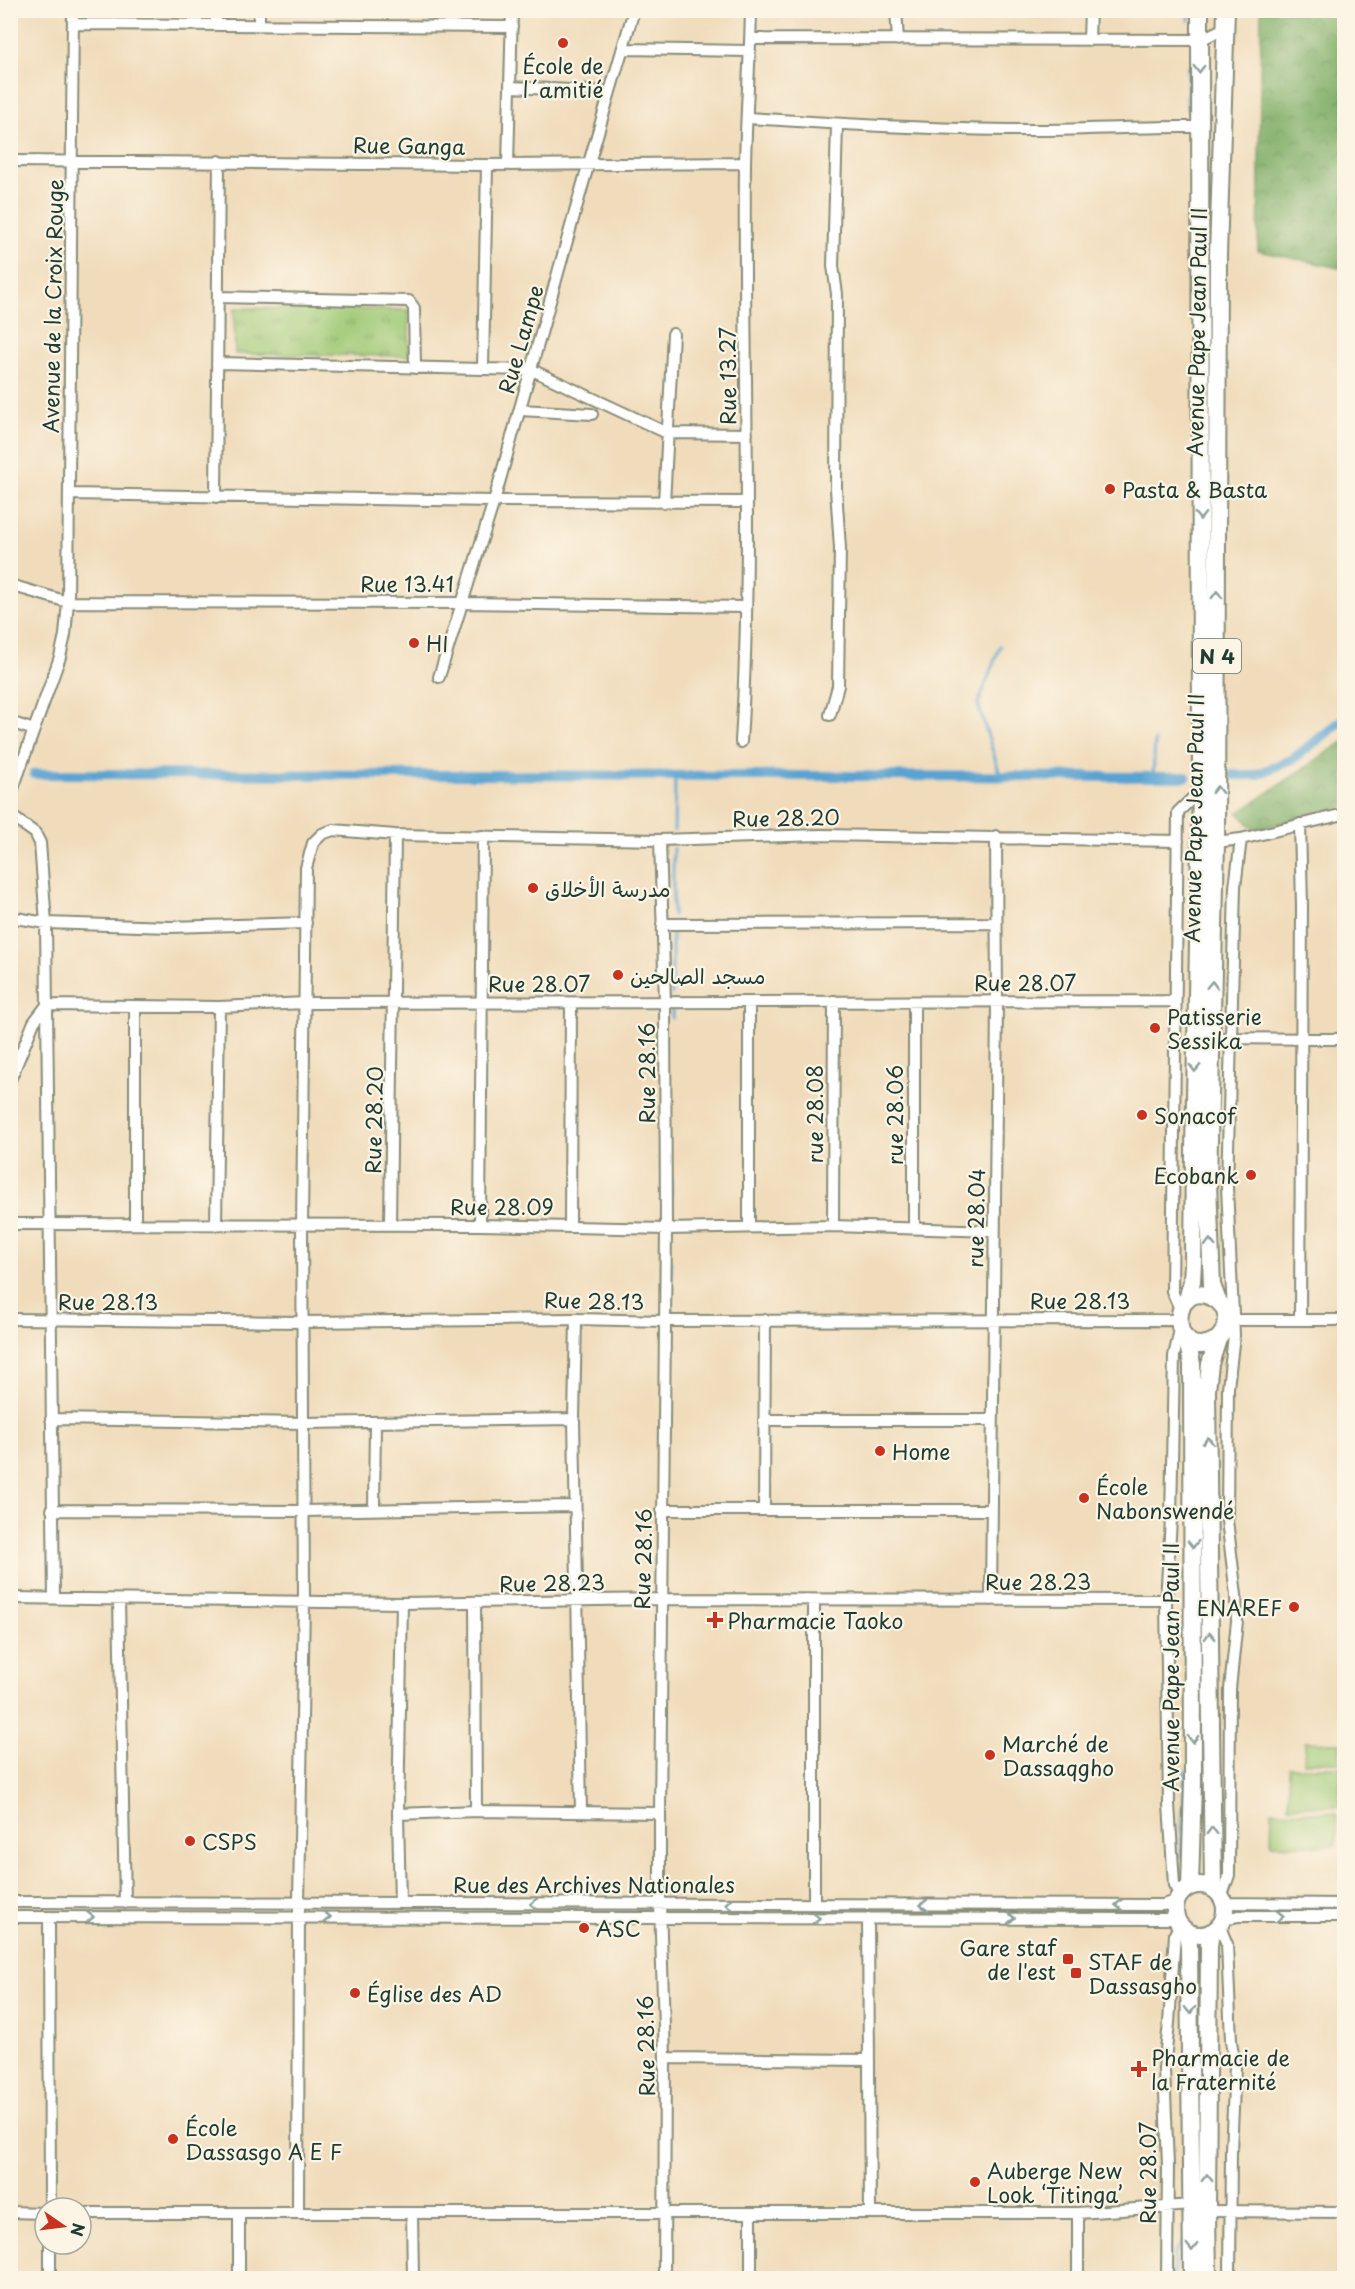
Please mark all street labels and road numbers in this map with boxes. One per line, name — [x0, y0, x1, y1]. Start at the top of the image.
street label: Rue Ganga — [353, 128, 465, 162]
street label: Avenue de la Croix Rouge — [34, 179, 70, 433]
street label: Avenue Pape Jean Paul II — [1178, 207, 1214, 457]
street label: Rue Lampe — [489, 281, 551, 397]
street label: Rue 13.27 — [711, 327, 743, 425]
street label: Rue 13.41 — [360, 567, 454, 599]
road number: N 4 — [1193, 639, 1241, 673]
street label: Avenue Pape Jean Paul II — [1175, 693, 1211, 943]
street label: Rue 28.20 — [732, 800, 840, 834]
street label: Rue 28.07 — [974, 966, 1076, 998]
street label: Rue 28.07 — [488, 967, 590, 999]
street label: Rue 28.16 — [630, 1022, 662, 1124]
street label: rue 28.08 — [798, 1065, 830, 1163]
street label: rue 28.06 — [878, 1065, 910, 1165]
street label: Rue 28.20 — [356, 1066, 390, 1174]
street label: rue 28.04 — [958, 1168, 992, 1268]
street label: Rue 28.09 — [450, 1190, 554, 1222]
street label: Rue 28.13 — [544, 1283, 644, 1317]
street label: Rue 28.13 — [1030, 1284, 1130, 1316]
street label: Rue 28.13 — [58, 1285, 158, 1317]
street label: Rue 28.16 — [625, 1508, 659, 1610]
street label: Avenue Pape Jean Paul II — [1154, 1542, 1186, 1792]
street label: Rue 28.23 — [499, 1565, 605, 1599]
street label: Rue 28.23 — [985, 1565, 1091, 1597]
street label: Rue des Archives Nationales — [453, 1868, 735, 1900]
street label: Rue 28.16 — [628, 1995, 662, 2097]
street label: Rue 28.07 — [1131, 2122, 1163, 2224]

